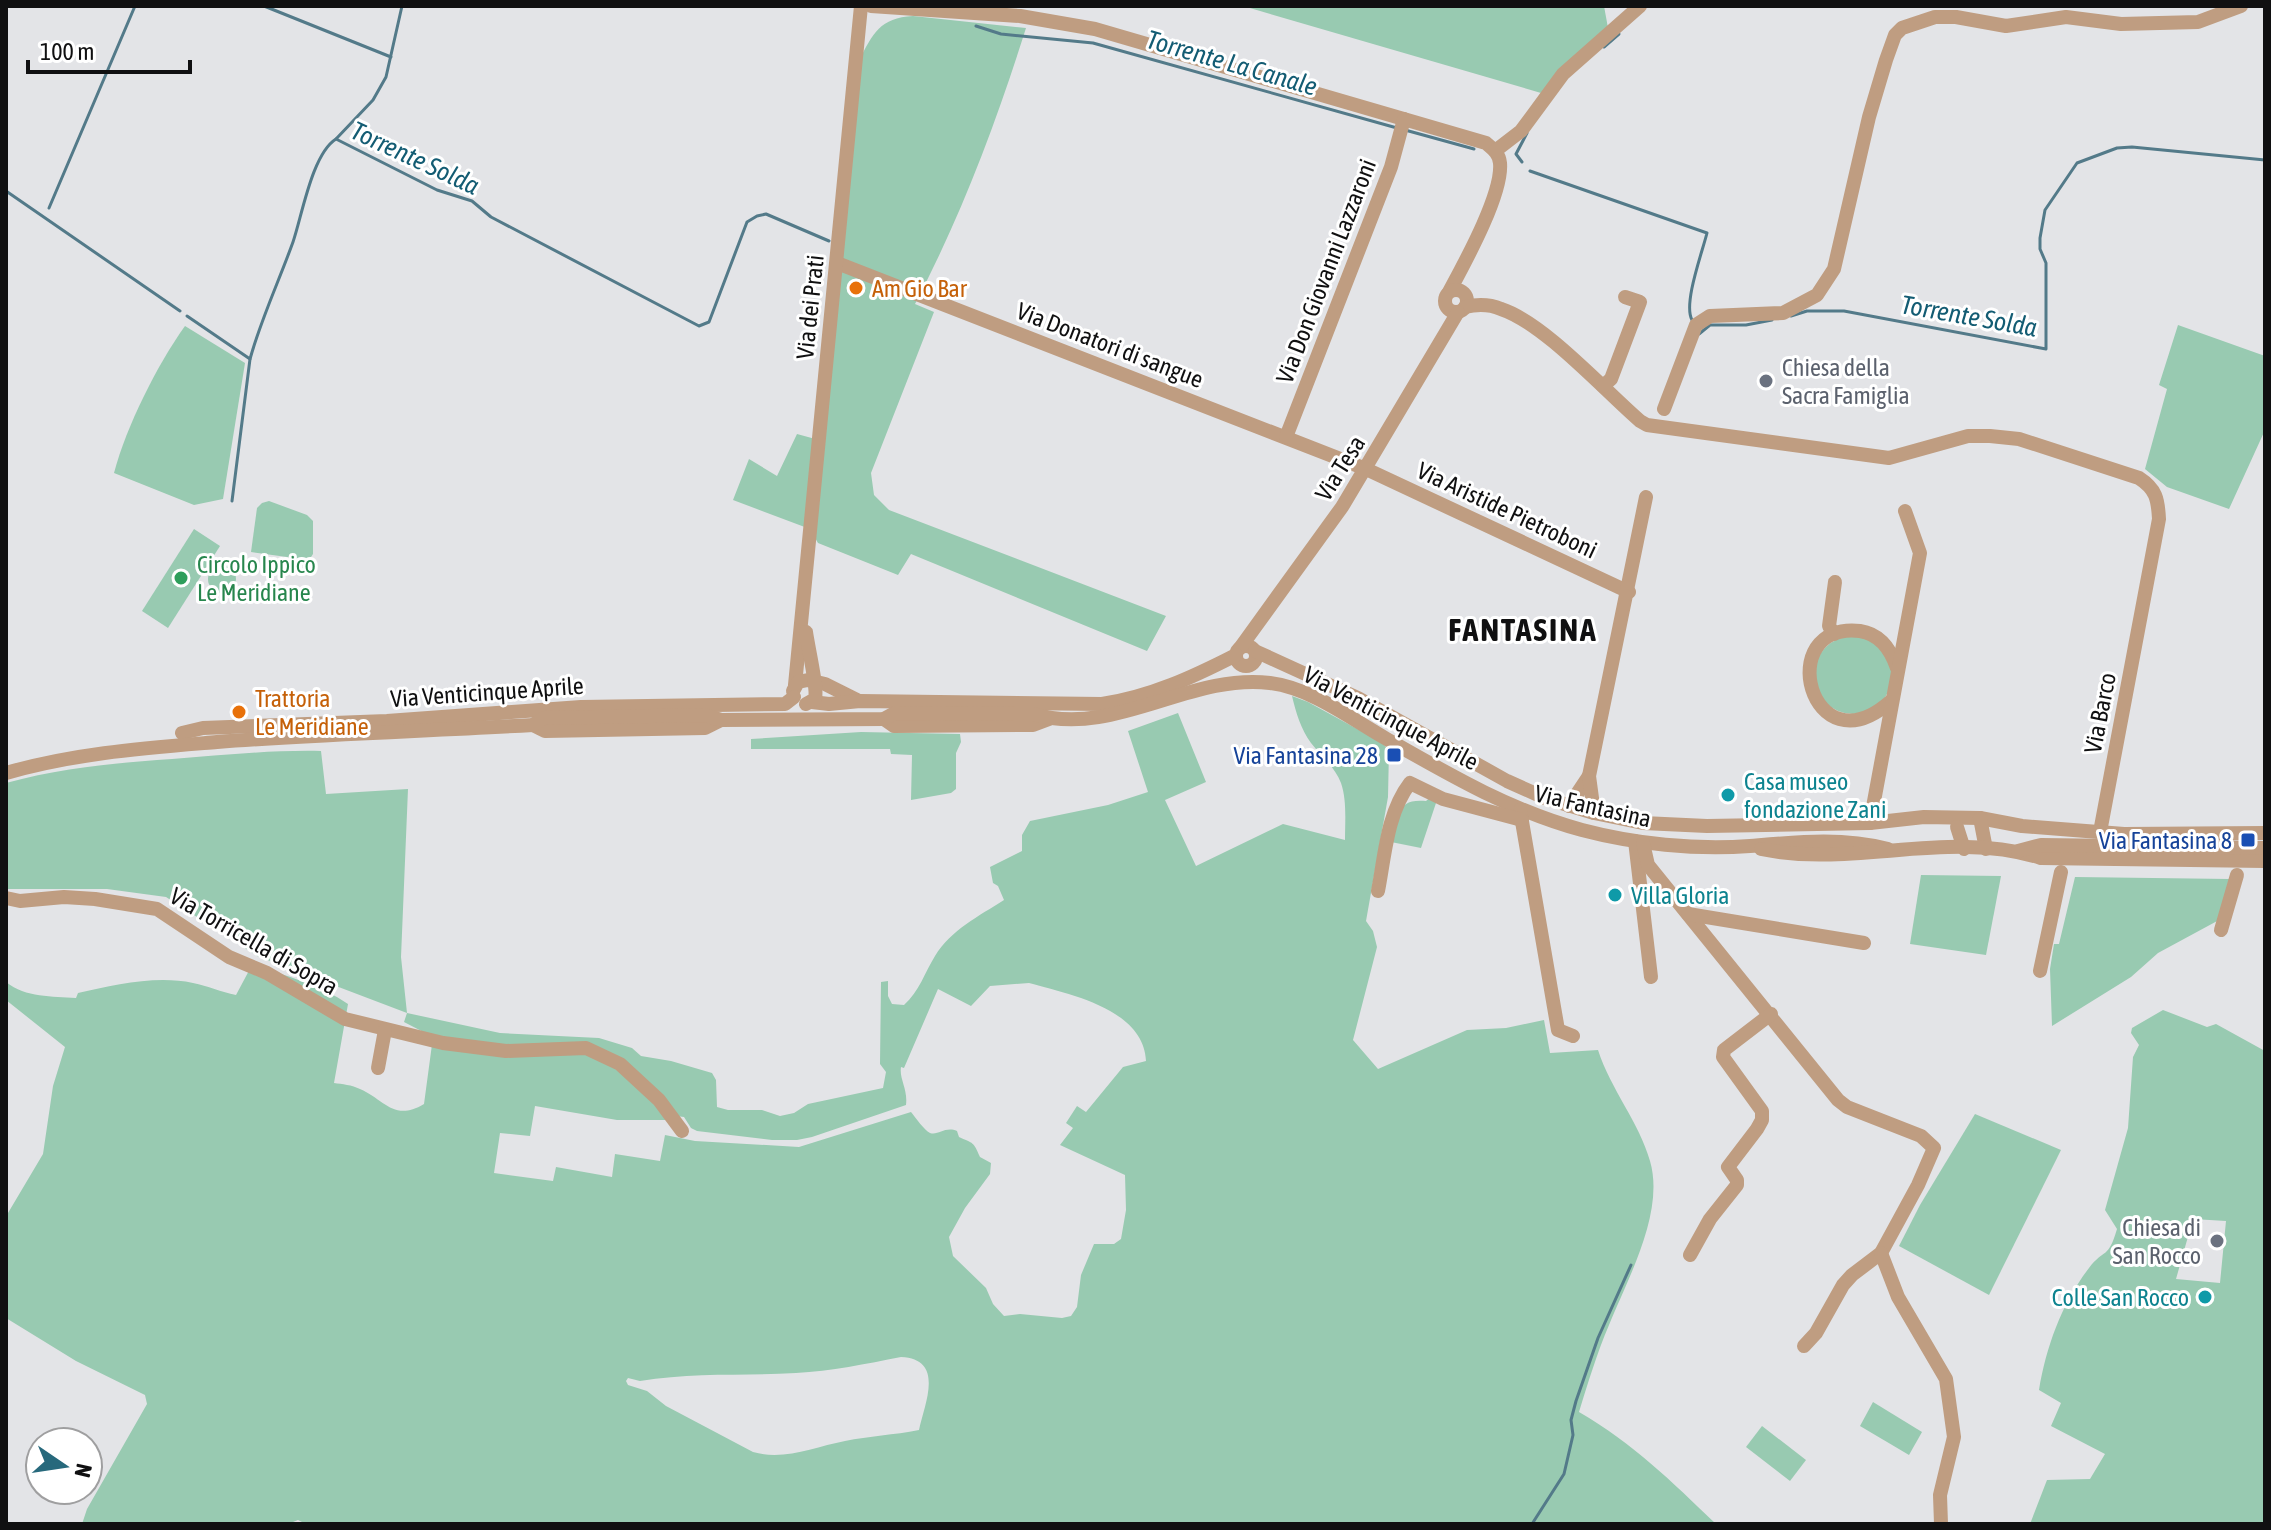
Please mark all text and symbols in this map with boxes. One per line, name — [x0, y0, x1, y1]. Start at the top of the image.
scale bar — [28, 24, 190, 74]
water label: Torrente La Canale — [1143, 24, 1321, 102]
text: 100 m — [40, 38, 94, 65]
water label: Torrente Solda — [346, 115, 484, 201]
street label: Via Don Giovanni Lazzaroni — [1271, 155, 1381, 387]
street label: Via dei Prati — [791, 253, 829, 361]
place label: Am Gio Bar — [872, 275, 968, 302]
marker: Am Gio Bar — [847, 279, 865, 297]
water label: Torrente Solda — [1899, 289, 2039, 343]
street label: Via Donatori di sangue — [1013, 297, 1207, 393]
place label: Chiesa della Sacra Famiglia — [1782, 354, 1910, 409]
marker: Chiesa della Sacra Famiglia — [1757, 372, 1775, 390]
street label: Via Tesa — [1310, 431, 1370, 505]
street label: Via Aristide Pietroboni — [1413, 456, 1601, 564]
place label: Circolo Ippico Le Meridiane — [197, 551, 316, 606]
marker: Circolo Ippico Le Meridiane — [172, 569, 190, 587]
district label: FANTASINA — [1448, 611, 1598, 648]
street label: Via Venticinque Aprile — [1299, 661, 1483, 775]
street label: Via Barco — [2079, 670, 2121, 756]
street label: Via Venticinque Aprile — [389, 672, 585, 712]
place label: Trattoria Le Meridiane — [255, 685, 369, 740]
marker: Trattoria Le Meridiane — [230, 703, 248, 721]
place label: Via Fantasina 28 — [1234, 742, 1378, 769]
marker: Via Fantasina 28 — [1385, 746, 1403, 764]
place label: Casa museo fondazione Zani — [1744, 768, 1886, 823]
street label: Via Fantasina — [1532, 780, 1654, 832]
marker: Casa museo fondazione Zani — [1719, 786, 1737, 804]
place label: Via Fantasina 8 — [2099, 827, 2232, 854]
marker: Via Fantasina 8 — [2239, 831, 2257, 849]
street label: Via Torricella di Sopra — [165, 882, 343, 1000]
place label: Villa Gloria — [1631, 882, 1729, 909]
marker: Villa Gloria — [1606, 886, 1624, 904]
place label: Chiesa di San Rocco — [2113, 1214, 2201, 1269]
marker: Chiesa di San Rocco — [2208, 1232, 2226, 1250]
place label: Colle San Rocco — [2052, 1284, 2189, 1311]
marker: Colle San Rocco — [2196, 1288, 2214, 1306]
north arrow — [24, 1426, 104, 1506]
text: N — [69, 1461, 98, 1480]

